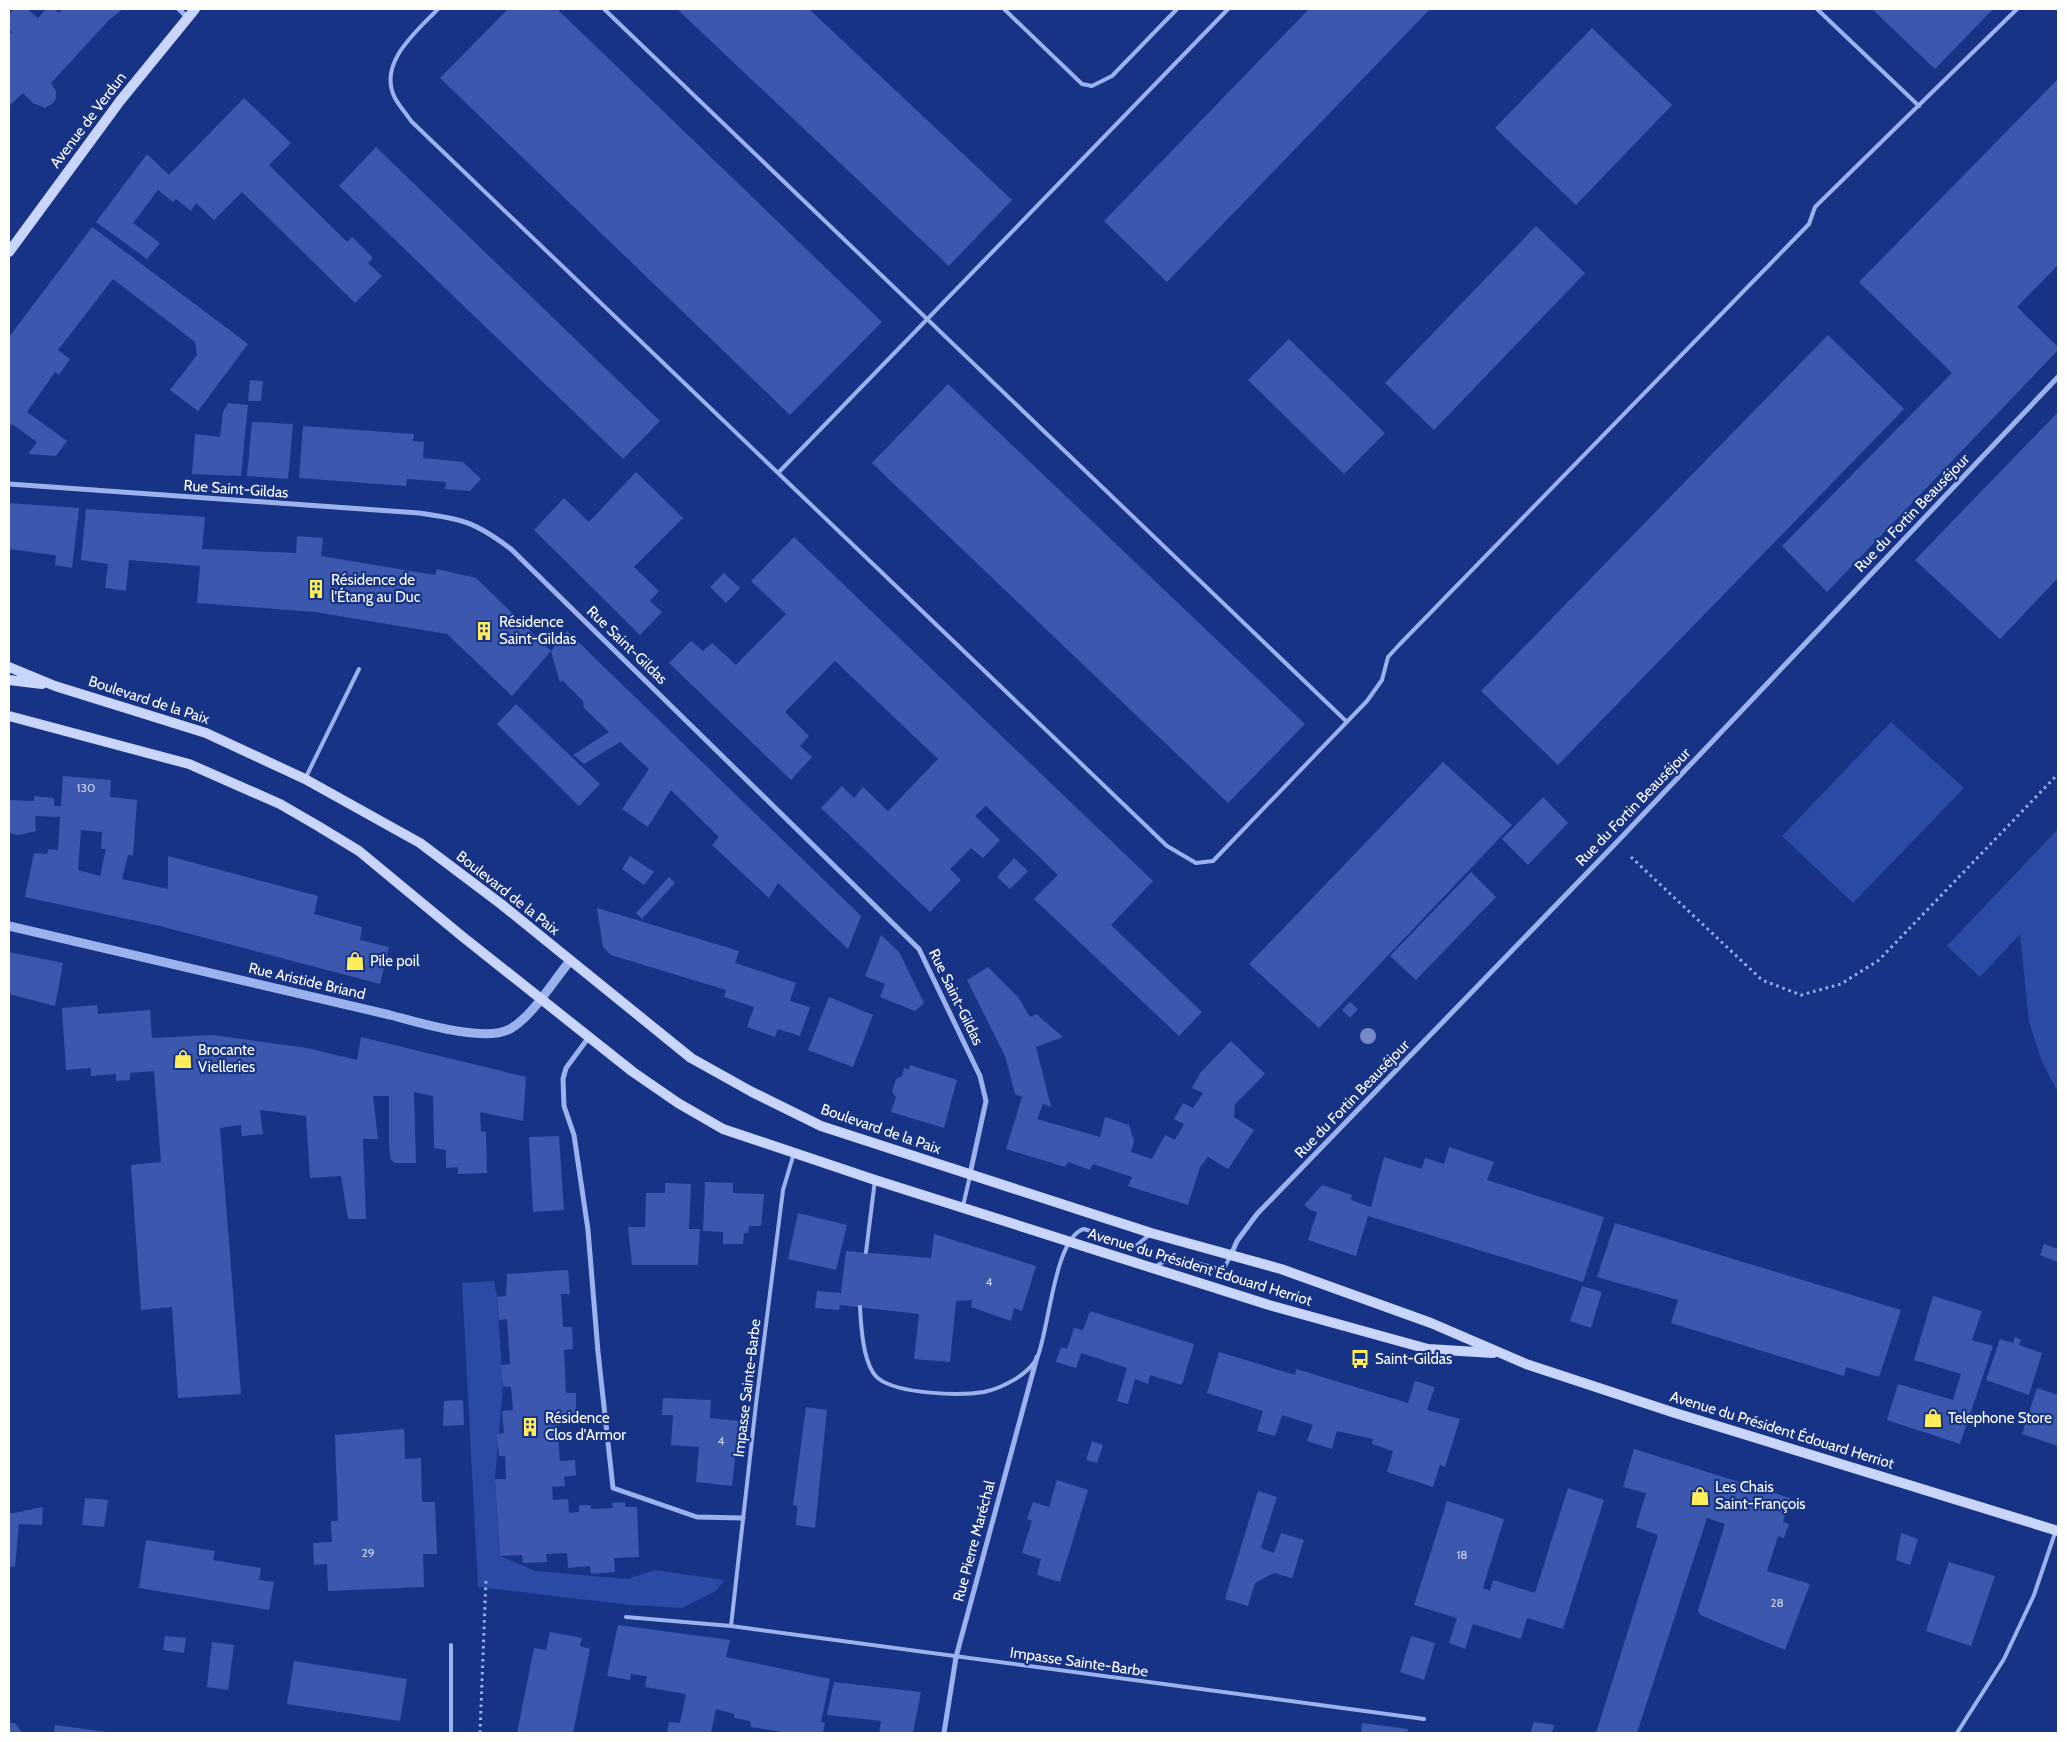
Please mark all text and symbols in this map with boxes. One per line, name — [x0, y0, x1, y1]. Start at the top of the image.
street label: Avenue de Verdun — [46, 69, 130, 171]
street label: Rue du Fortin Beauséjour — [1851, 450, 1973, 576]
street label: Rue Saint-Gildas — [183, 476, 289, 502]
place label: Résidence de l'Étang au Duc — [331, 571, 421, 606]
building icon: Résidence de l'Étang au Duc — [305, 578, 327, 600]
street label: Rue Saint-Gildas — [583, 602, 671, 688]
place label: Résidence Saint-Gildas — [499, 613, 576, 648]
building icon: Résidence Saint-Gildas — [473, 620, 495, 642]
street label: Boulevard de la Paix — [86, 672, 212, 728]
street label: Rue du Fortin Beauséjour — [1572, 744, 1694, 870]
house number: 130 — [77, 780, 95, 795]
street label: Boulevard de la Paix — [453, 847, 563, 939]
street label: Rue Saint-Gildas — [925, 946, 987, 1048]
shop icon: Pile poil — [344, 950, 366, 972]
place label: Pile poil — [370, 952, 420, 970]
street label: Rue Aristide Briand — [247, 959, 367, 1003]
street label: Rue du Fortin Beauséjour — [1291, 1036, 1413, 1162]
place label: Brocante Vielleries — [198, 1041, 255, 1076]
shop icon: Brocante Vielleries — [172, 1048, 194, 1070]
street label: Boulevard de la Paix — [818, 1100, 944, 1158]
street label: Avenue du Président Édouard Herriot — [1086, 1223, 1314, 1310]
house number: 4 — [986, 1274, 993, 1289]
street label: Impasse Sainte-Barbe — [730, 1317, 764, 1458]
bus stop icon: Saint-Gildas — [1349, 1348, 1371, 1370]
place label: Saint-Gildas — [1375, 1350, 1452, 1368]
street label: Avenue du Président Édouard Herriot — [1668, 1386, 1896, 1473]
shop icon: Telephone Store — [1922, 1407, 1944, 1429]
place label: Résidence Clos d'Armor — [545, 1409, 626, 1444]
place label: Telephone Store — [1948, 1409, 2052, 1427]
building icon: Résidence Clos d'Armor — [519, 1416, 541, 1438]
house number: 4 — [718, 1433, 725, 1448]
street label: Rue Pierre Maréchal — [949, 1478, 999, 1604]
place label: Les Chais Saint-François — [1715, 1478, 1806, 1513]
shop icon: Les Chais Saint-François — [1689, 1485, 1711, 1507]
house number: 29 — [361, 1545, 375, 1560]
house number: 18 — [1456, 1547, 1468, 1562]
house number: 28 — [1770, 1595, 1784, 1610]
street label: Impasse Sainte-Barbe — [1009, 1643, 1149, 1681]

